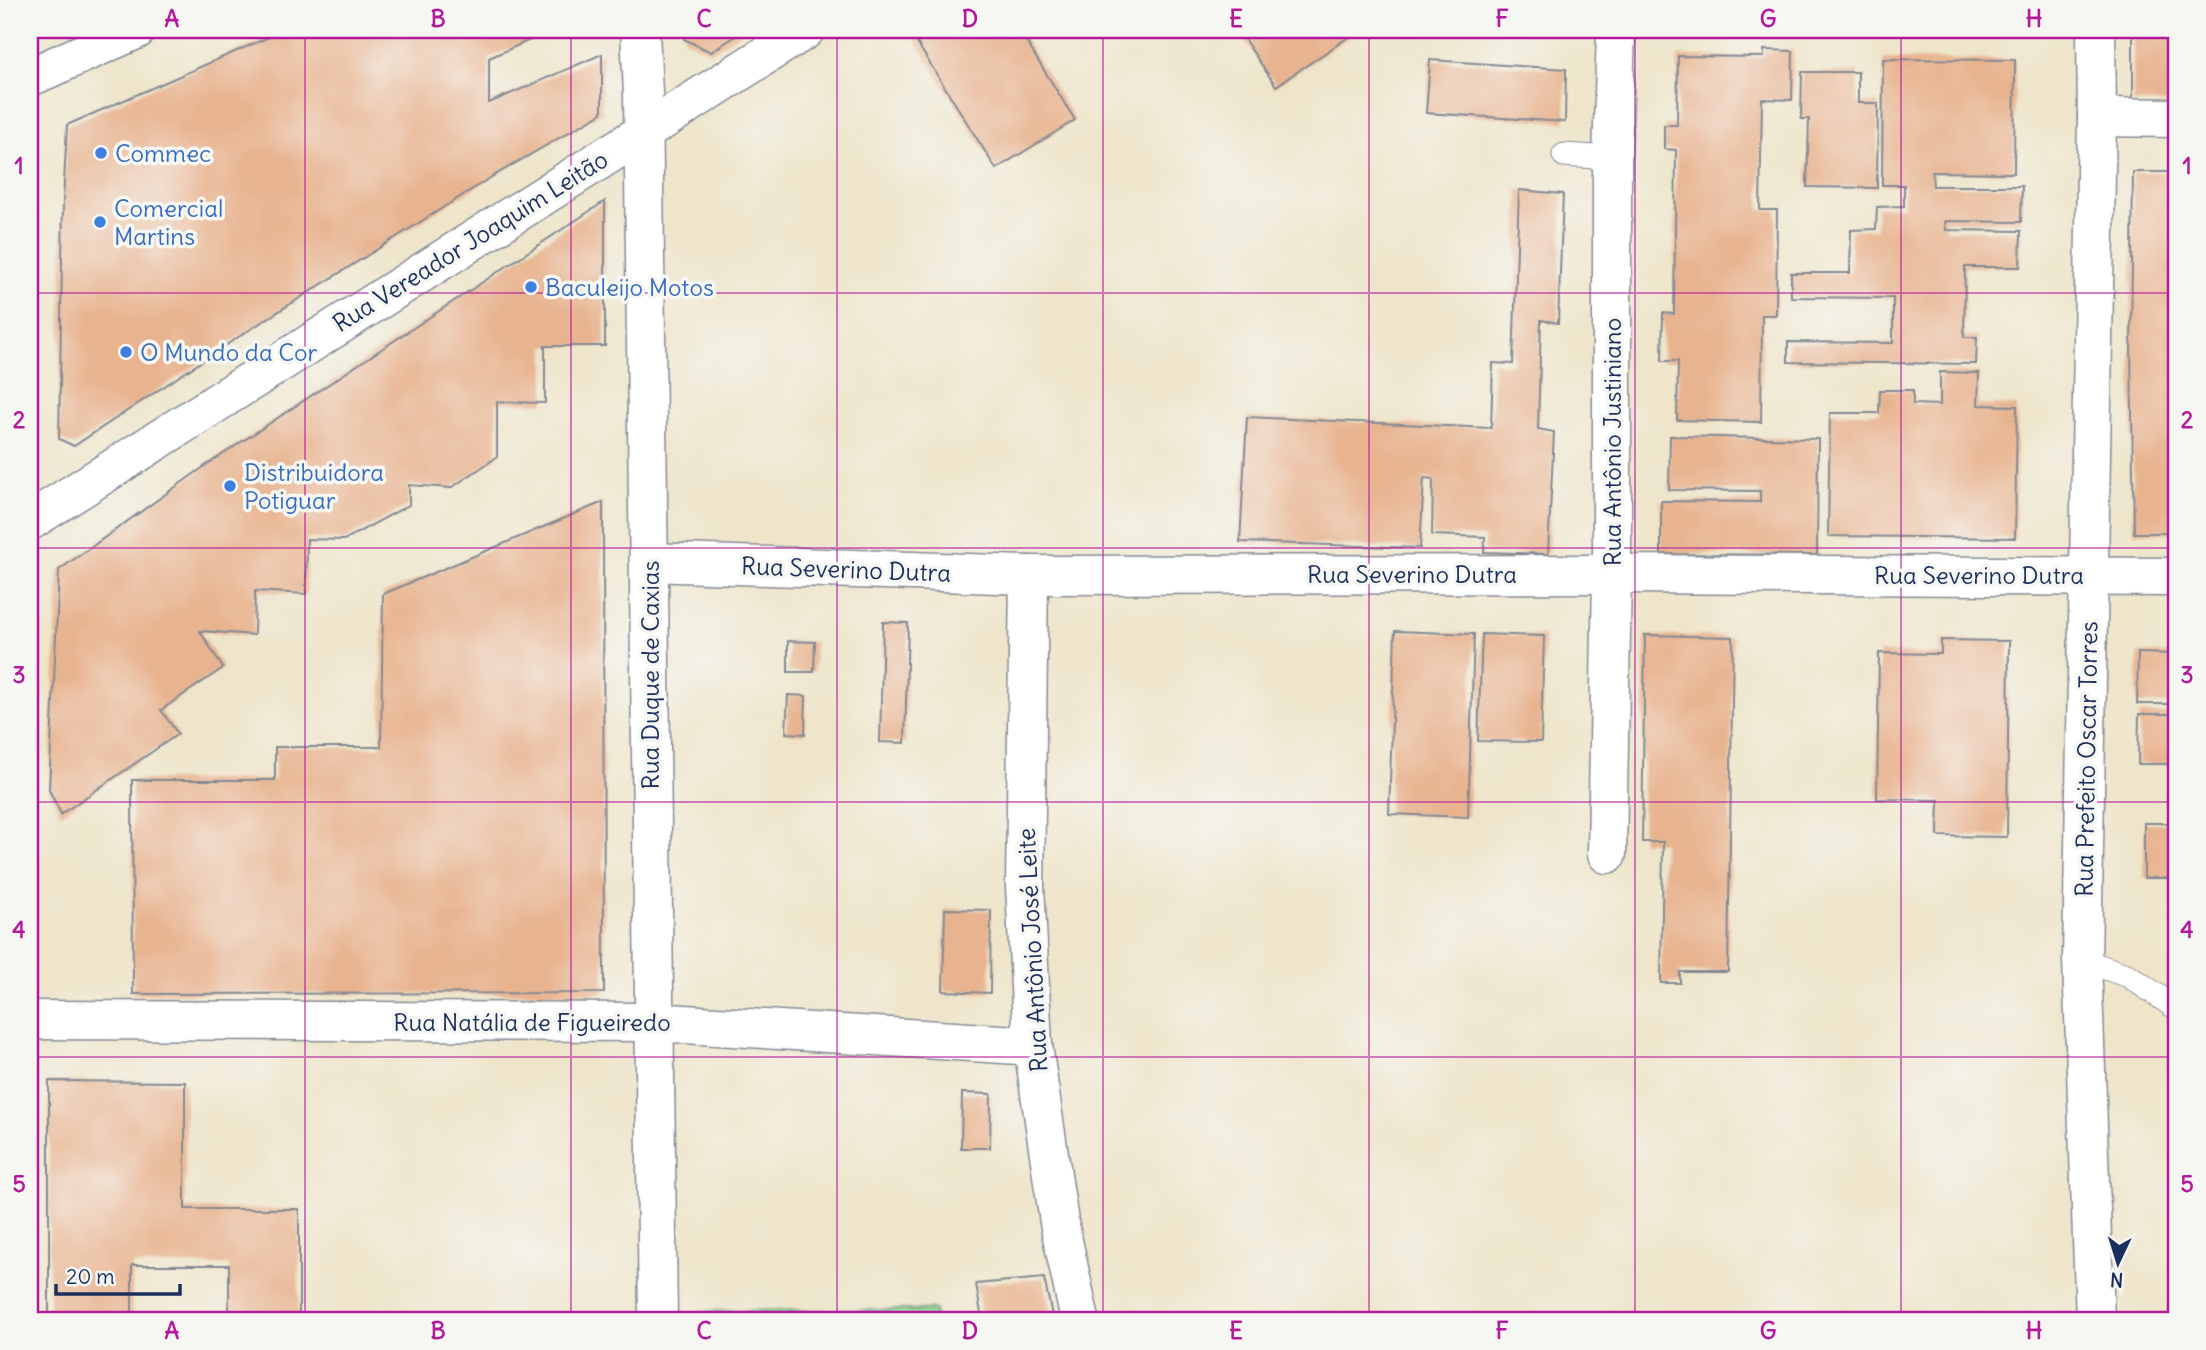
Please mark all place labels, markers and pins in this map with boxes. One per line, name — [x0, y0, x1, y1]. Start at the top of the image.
place label: Commec — [115, 138, 211, 168]
marker: Commec — [93, 145, 109, 161]
place label: Comercial Martins — [114, 193, 223, 251]
marker: Comercial Martins — [92, 214, 108, 230]
place label: Baculeijo Motos — [545, 272, 714, 302]
marker: Baculeijo Motos — [523, 279, 539, 295]
place label: O Mundo da Cor — [140, 337, 317, 367]
marker: O Mundo da Cor — [118, 344, 134, 360]
place label: Distribuidora Potiguar — [244, 457, 384, 515]
marker: Distribuidora Potiguar — [222, 478, 238, 494]

